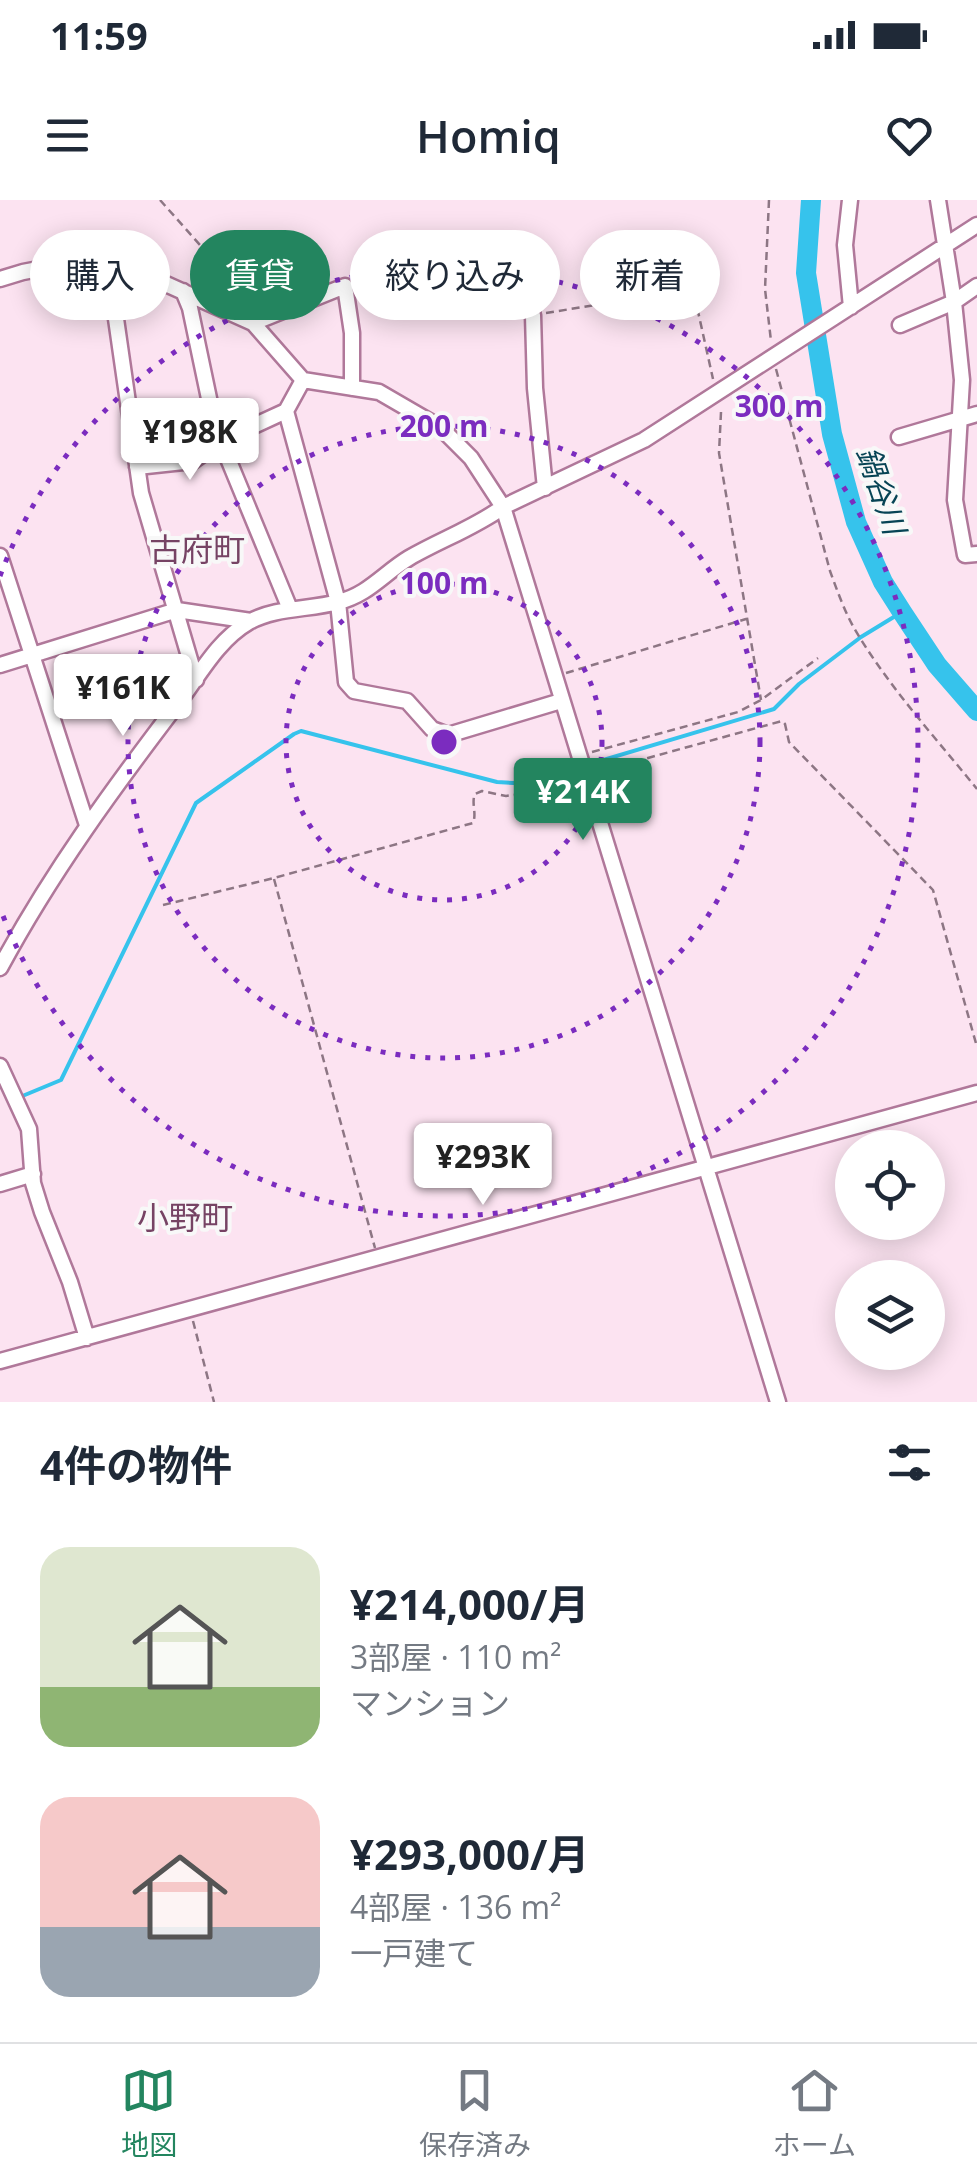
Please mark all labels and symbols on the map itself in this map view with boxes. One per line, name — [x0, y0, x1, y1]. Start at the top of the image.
text: 300 m — [735, 385, 823, 426]
pin: ¥198K — [120, 398, 260, 483]
text: 200 m — [400, 405, 488, 446]
water label: 鍋谷川 — [848, 441, 917, 542]
district label: 古府町 — [149, 527, 245, 570]
text: 100 m — [400, 562, 488, 603]
pin: ¥161K — [53, 654, 193, 739]
centre of rings — [426, 724, 462, 760]
pin: ¥214K — [513, 758, 653, 843]
pin: ¥293K — [413, 1123, 553, 1208]
district label: 小野町 — [137, 1195, 233, 1238]

